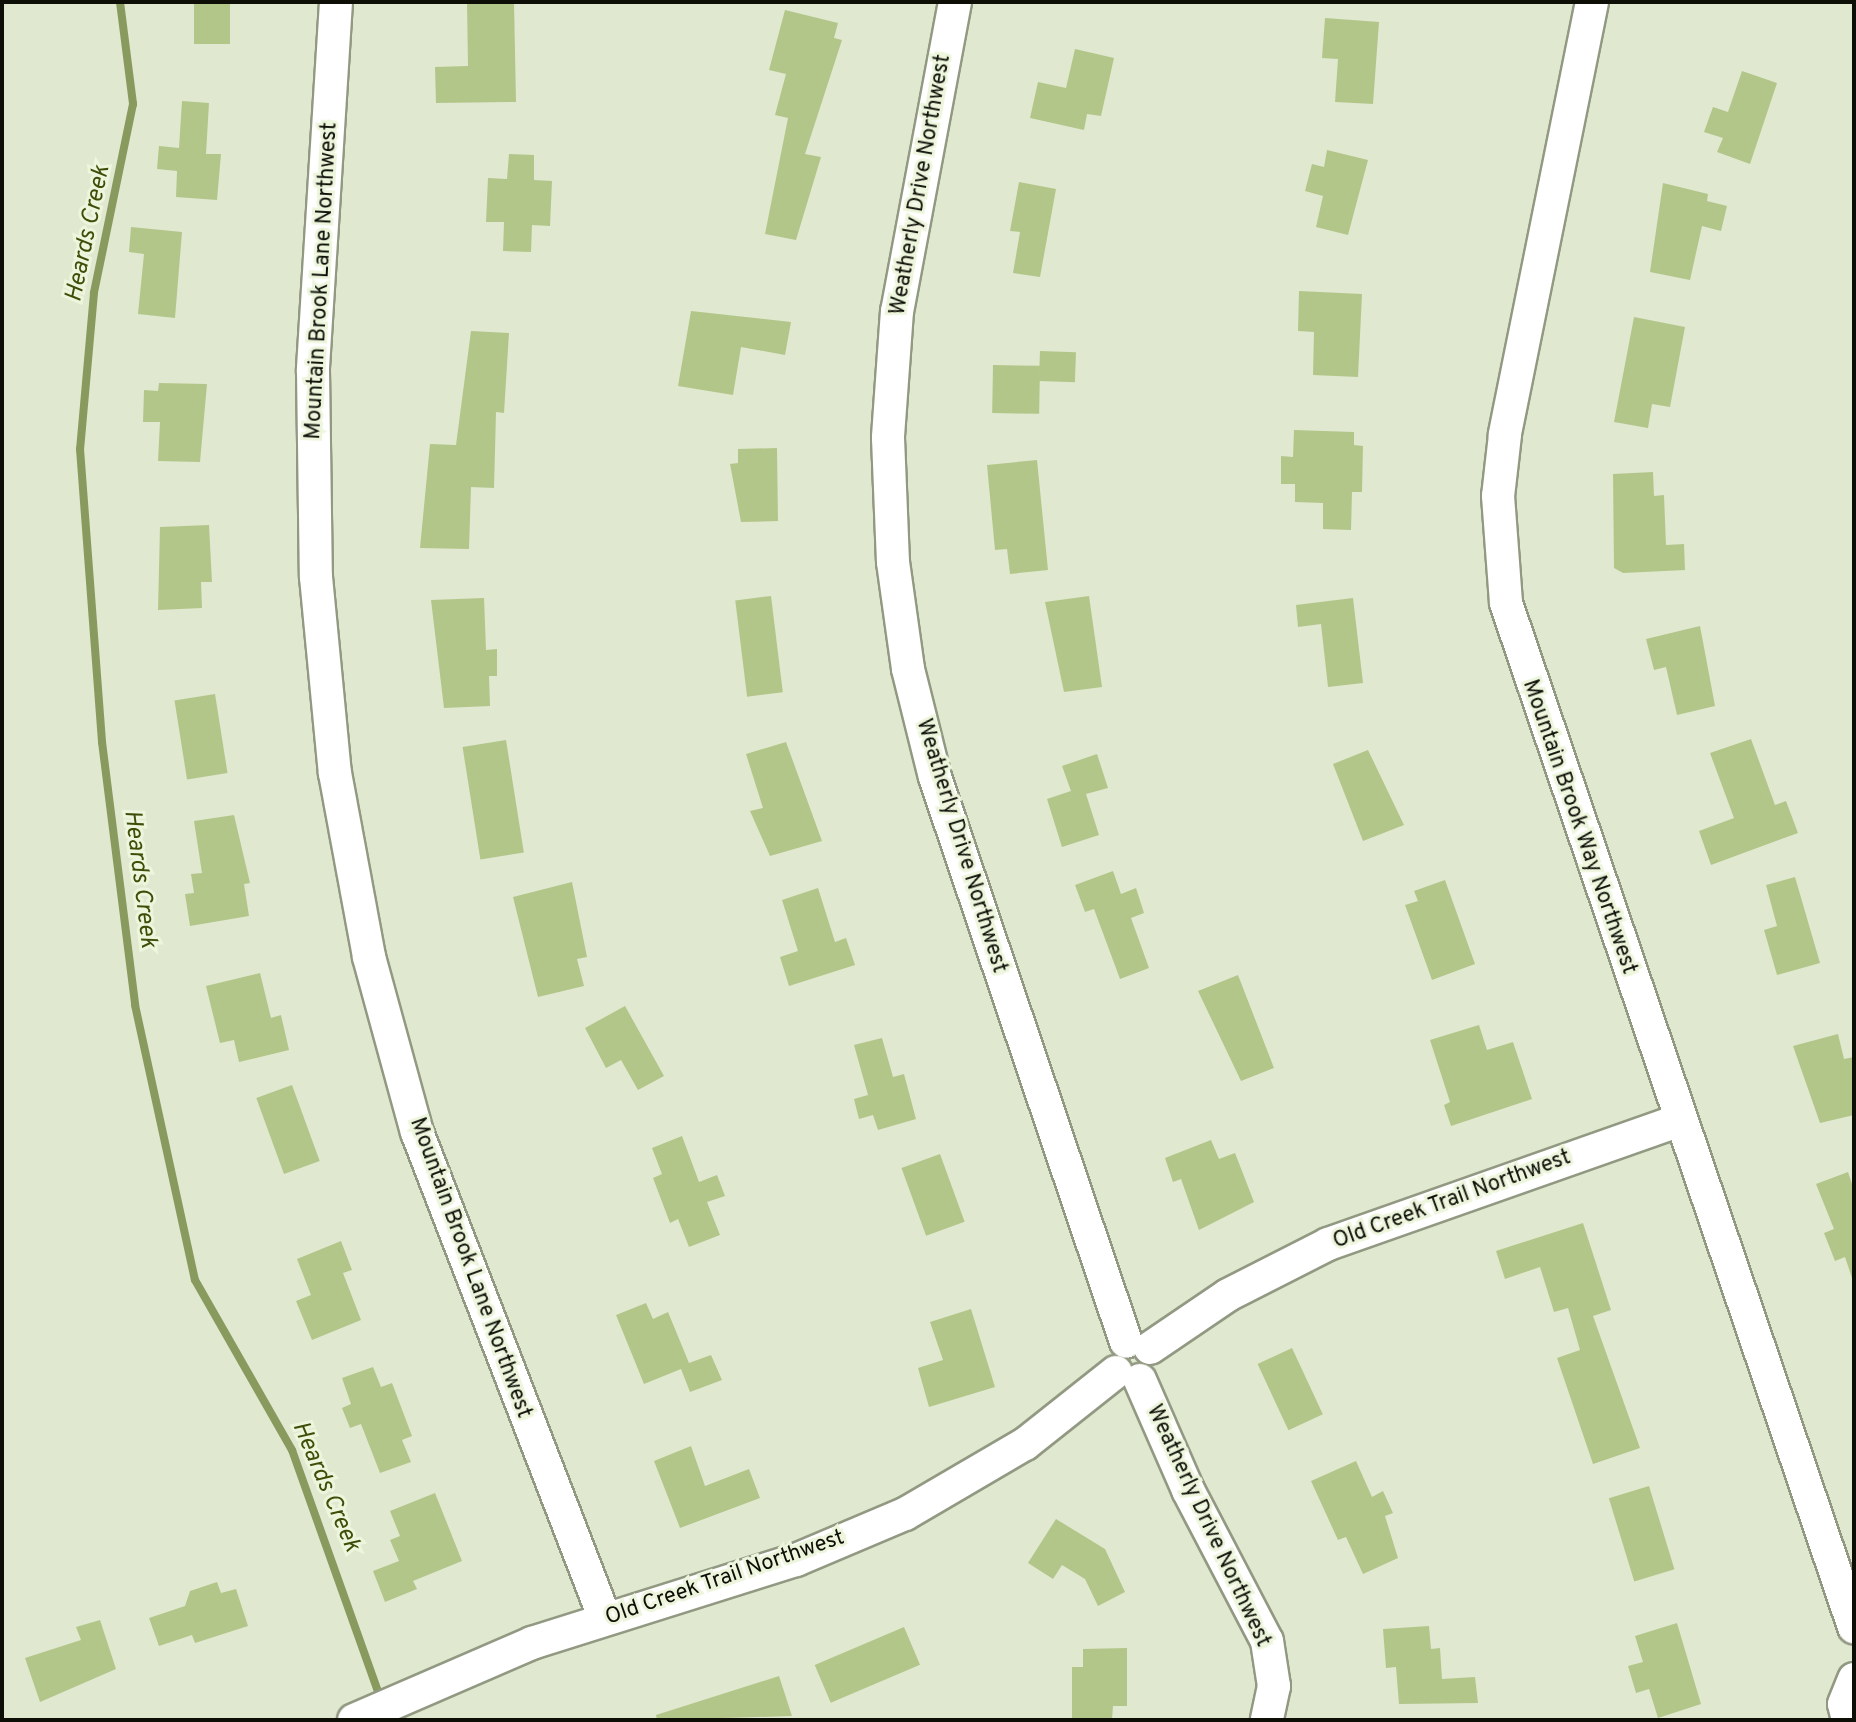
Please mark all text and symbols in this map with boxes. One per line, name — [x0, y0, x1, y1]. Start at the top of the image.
street label: Weatherly Drive Northwest — [885, 53, 957, 317]
street label: Mountain Brook Lane Northwest — [301, 122, 343, 440]
water label: Heards Creek — [60, 163, 118, 305]
street label: Mountain Brook Way Northwest — [1516, 676, 1642, 978]
street label: Weatherly Drive Northwest — [910, 716, 1012, 976]
water label: Heards Creek — [116, 808, 162, 950]
street label: Mountain Brook Lane Northwest — [403, 1114, 537, 1422]
street label: Old Creek Trail Northwest — [1329, 1145, 1575, 1255]
street label: Weatherly Drive Northwest — [1140, 1401, 1276, 1651]
water label: Heards Creek — [285, 1417, 365, 1557]
street label: Old Creek Trail Northwest — [602, 1525, 848, 1631]

